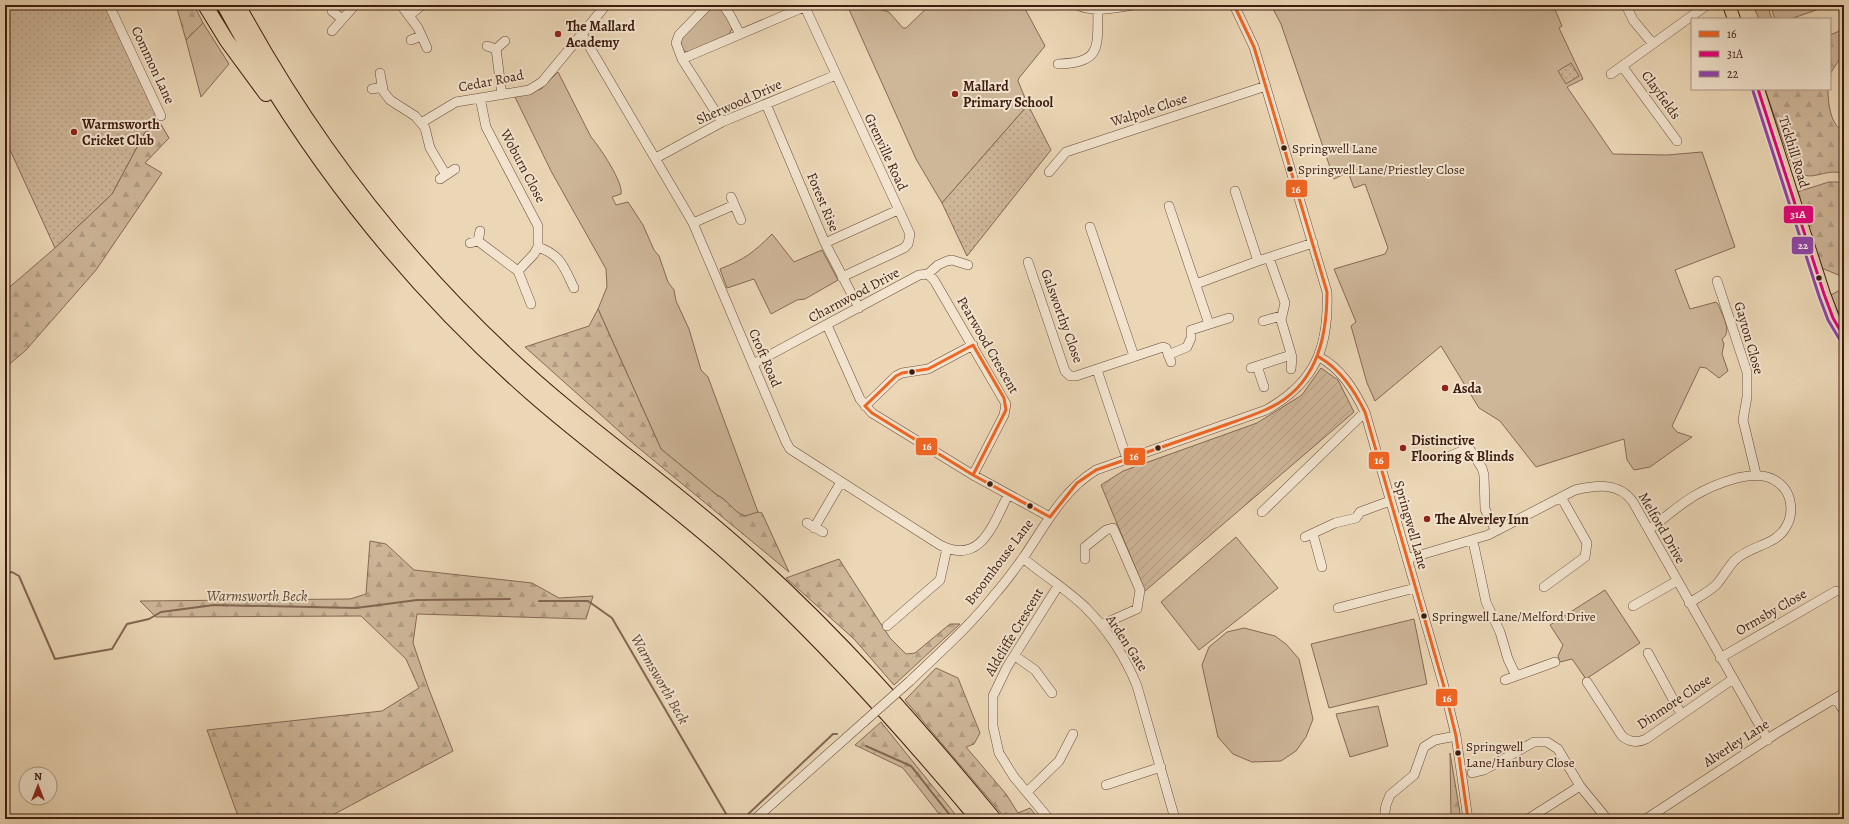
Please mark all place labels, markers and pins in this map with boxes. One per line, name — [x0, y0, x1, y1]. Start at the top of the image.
place label: The Mallard Academy — [565, 17, 635, 52]
marker: The Mallard Academy — [553, 29, 563, 39]
place label: Mallard Primary School — [963, 77, 1054, 112]
marker: Mallard Primary School — [950, 89, 960, 99]
place label: Warmsworth Cricket Club — [81, 115, 160, 150]
marker: Warmsworth Cricket Club — [69, 127, 79, 137]
place label: Springwell Lane — [1292, 140, 1378, 157]
marker: Springwell Lane — [1279, 143, 1289, 153]
place label: Springwell Lane/Priestley Close — [1298, 161, 1465, 178]
marker: Springwell Lane/Priestley Close — [1285, 164, 1295, 174]
unlabelled marker — [1814, 273, 1824, 283]
unlabelled marker — [907, 367, 917, 377]
place label: Asda — [1452, 379, 1482, 398]
marker: Asda — [1440, 383, 1450, 393]
place label: Distinctive Flooring & Blinds — [1411, 431, 1514, 466]
unlabelled marker — [1153, 443, 1163, 453]
marker: Distinctive Flooring & Blinds — [1398, 443, 1408, 453]
unlabelled marker — [985, 479, 995, 489]
unlabelled marker — [1025, 501, 1035, 511]
place label: The Alverley Inn — [1435, 510, 1529, 529]
marker: The Alverley Inn — [1422, 514, 1432, 524]
place label: Springwell Lane/Melford Drive — [1432, 608, 1596, 625]
marker: Springwell Lane/Melford Drive — [1419, 611, 1429, 621]
place label: Springwell Lane/Hanbury Close — [1466, 738, 1575, 771]
marker: Springwell Lane/Hanbury Close — [1453, 748, 1463, 758]

